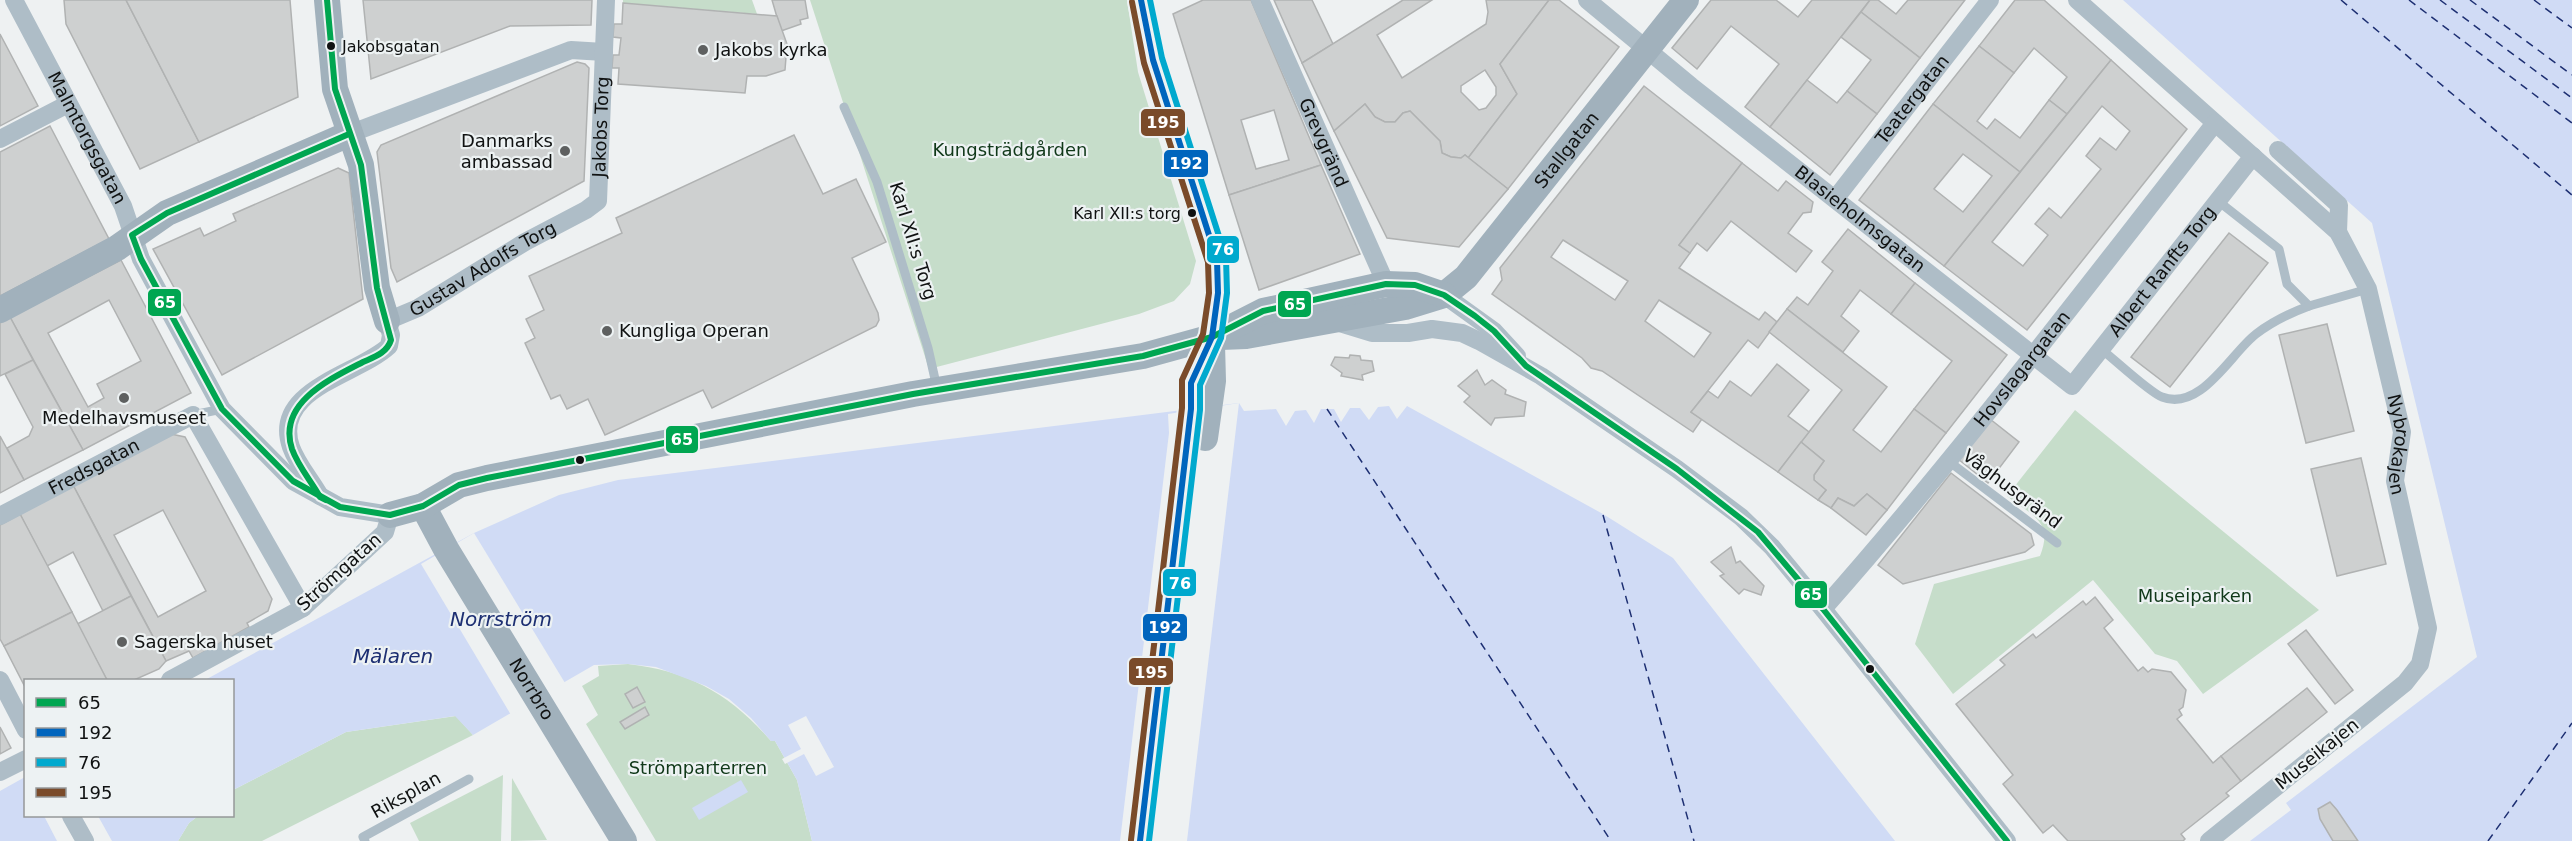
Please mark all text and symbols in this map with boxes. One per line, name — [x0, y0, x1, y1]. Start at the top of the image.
place label: Jakobsgatan — [341, 37, 440, 56]
place label: Jakobs kyrka — [714, 39, 828, 60]
marker: Jakobsgatan — [325, 40, 337, 52]
marker: Jakobs kyrka — [696, 43, 710, 57]
street label: Teatergatan — [1870, 51, 1953, 149]
street label: Malmtorgsgatan — [44, 68, 131, 208]
street label: Jakobs Torg — [588, 76, 613, 179]
street label: Grevgränd — [1295, 95, 1353, 190]
street label: Stallgatan — [1530, 107, 1603, 192]
line badge: 195 — [1140, 108, 1186, 137]
text: 195 — [1146, 113, 1180, 132]
place label: Danmarks ambassad — [461, 130, 553, 172]
park label: Kungsträdgården — [933, 139, 1087, 160]
marker: Danmarks ambassad — [558, 144, 572, 158]
line badge: 192 — [1163, 149, 1209, 178]
text: 192 — [1169, 154, 1203, 173]
street label: Blasieholmsgatan — [1791, 161, 1930, 276]
street label: Karl XII:s Torg — [886, 179, 941, 302]
street label: Albert Ranfts Torg — [2104, 201, 2220, 340]
place label: Karl XII:s torg — [1073, 204, 1181, 223]
marker: Karl XII:s torg — [1186, 207, 1198, 219]
street label: Gustav Adolfs Torg — [406, 217, 560, 320]
line badge: 76 — [1206, 235, 1240, 264]
text: 76 — [1212, 240, 1234, 259]
line badge: 65 — [147, 288, 182, 317]
line badge: 65 — [1277, 290, 1312, 318]
text: 65 — [154, 293, 176, 312]
text: 65 — [1284, 295, 1306, 314]
street label: Hovslagargatan — [1969, 306, 2074, 431]
place label: Kungliga Operan — [619, 320, 769, 341]
marker: Kungliga Operan — [600, 324, 614, 338]
marker: Medelhavsmuseet — [117, 391, 131, 405]
street label: Nybrokajen — [2383, 392, 2413, 497]
place label: Medelhavsmuseet — [42, 407, 206, 428]
line badge: 65 — [665, 425, 699, 454]
text: 65 — [671, 430, 693, 449]
street label: Fredsgatan — [45, 434, 143, 499]
street label: Våghusgränd — [1959, 445, 2066, 533]
unlabelled marker — [574, 454, 586, 466]
street label: Strömgatan — [292, 528, 385, 615]
line badge: 76 — [1162, 568, 1197, 597]
text: 76 — [1169, 574, 1191, 593]
line badge: 65 — [1794, 580, 1828, 609]
text: 65 — [1800, 585, 1822, 604]
park label: Museiparken — [2138, 585, 2252, 606]
water label: Norrström — [450, 607, 552, 631]
line badge: 192 — [1142, 613, 1188, 642]
text: 192 — [1148, 618, 1182, 637]
place label: Sagerska huset — [134, 631, 273, 652]
marker: Sagerska huset — [115, 635, 129, 649]
water label: Mälaren — [353, 644, 433, 668]
street label: Norrbro — [505, 654, 559, 724]
line badge: 195 — [1128, 657, 1174, 686]
text: 195 — [1134, 663, 1168, 682]
unlabelled marker — [1864, 663, 1876, 675]
legend — [24, 679, 234, 817]
text: 65 — [78, 692, 101, 713]
street label: Museikajen — [2271, 714, 2363, 794]
text: 192 — [78, 722, 112, 743]
text: 76 — [78, 752, 101, 773]
park label: Strömparterren — [629, 757, 767, 778]
street label: Riksplan — [367, 767, 444, 822]
text: 195 — [78, 782, 112, 803]

